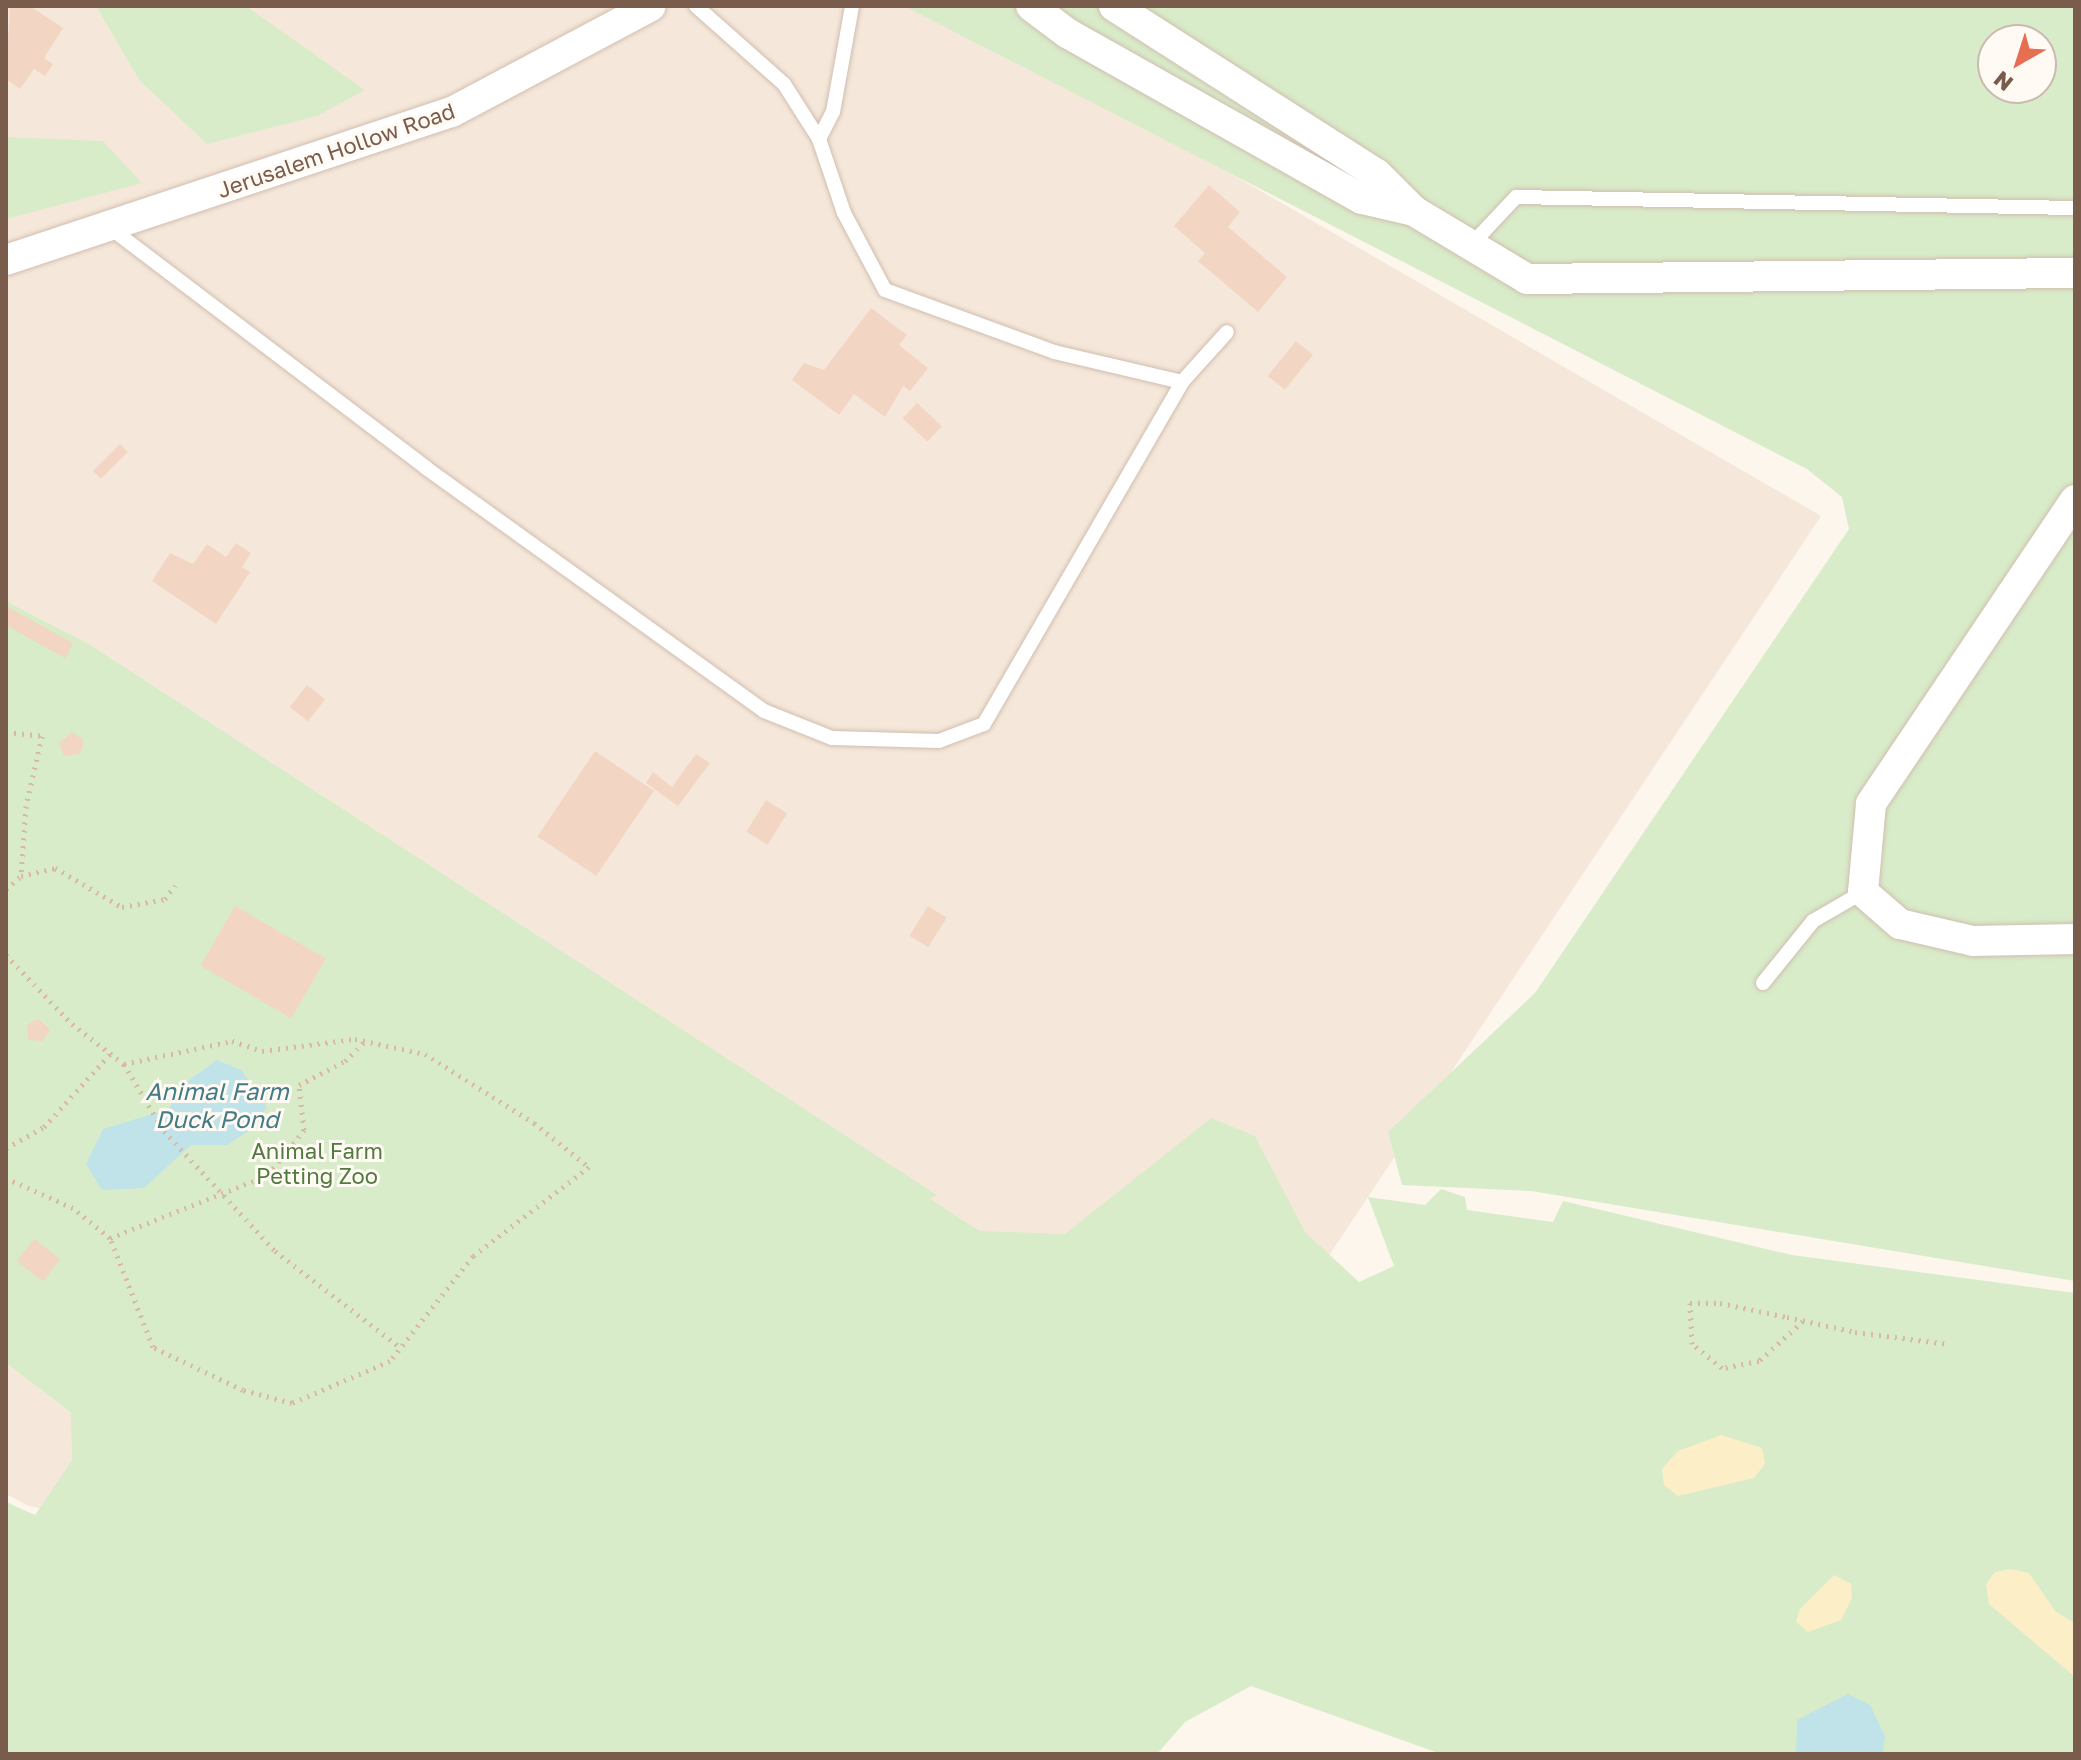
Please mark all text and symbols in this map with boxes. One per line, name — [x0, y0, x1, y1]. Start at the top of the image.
north arrow — [1977, 24, 2057, 104]
text: N — [1988, 66, 2018, 97]
street label: Jerusalem Hollow Road — [214, 97, 458, 203]
water label: Animal Farm Duck Pond — [145, 1077, 289, 1133]
park label: Animal Farm Petting Zoo — [251, 1137, 383, 1188]

